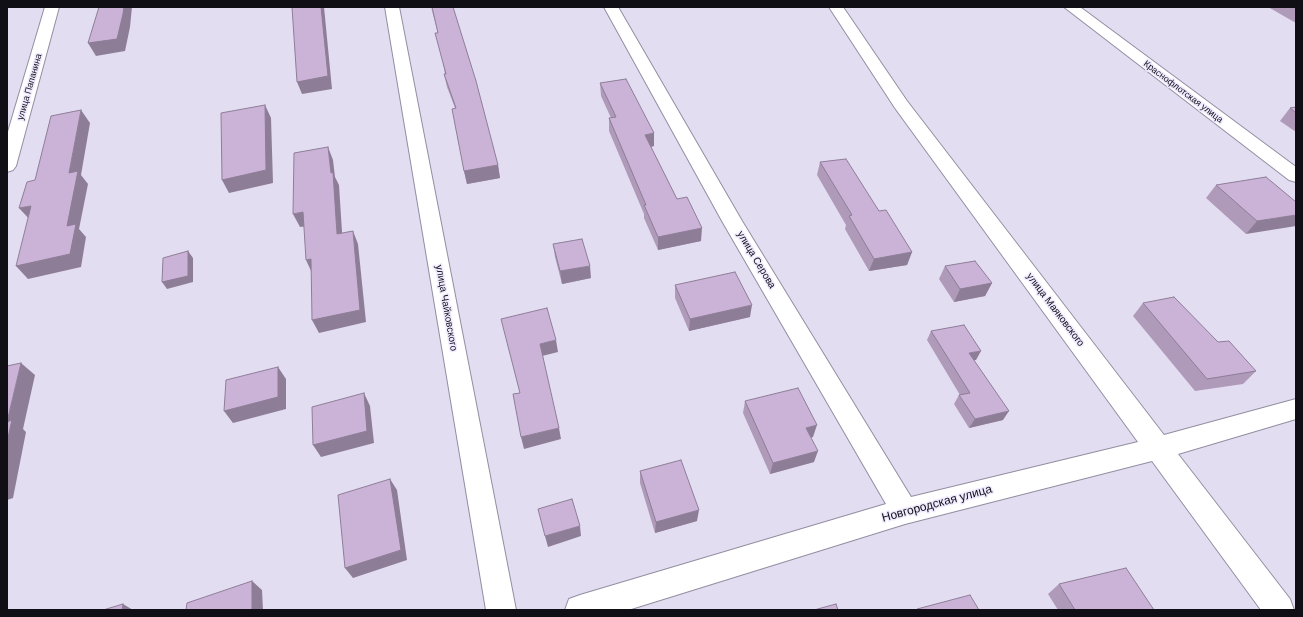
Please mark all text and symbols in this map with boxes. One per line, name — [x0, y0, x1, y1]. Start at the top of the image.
street label: улица Папанина — [15, 53, 45, 121]
street label: Краснофлотская улица — [1141, 59, 1225, 125]
street label: улица Серова — [734, 229, 778, 291]
street label: улица Чайковского — [433, 264, 459, 352]
street label: улица Маяковского — [1023, 271, 1087, 349]
street label: Новгородская улица — [880, 482, 994, 526]

